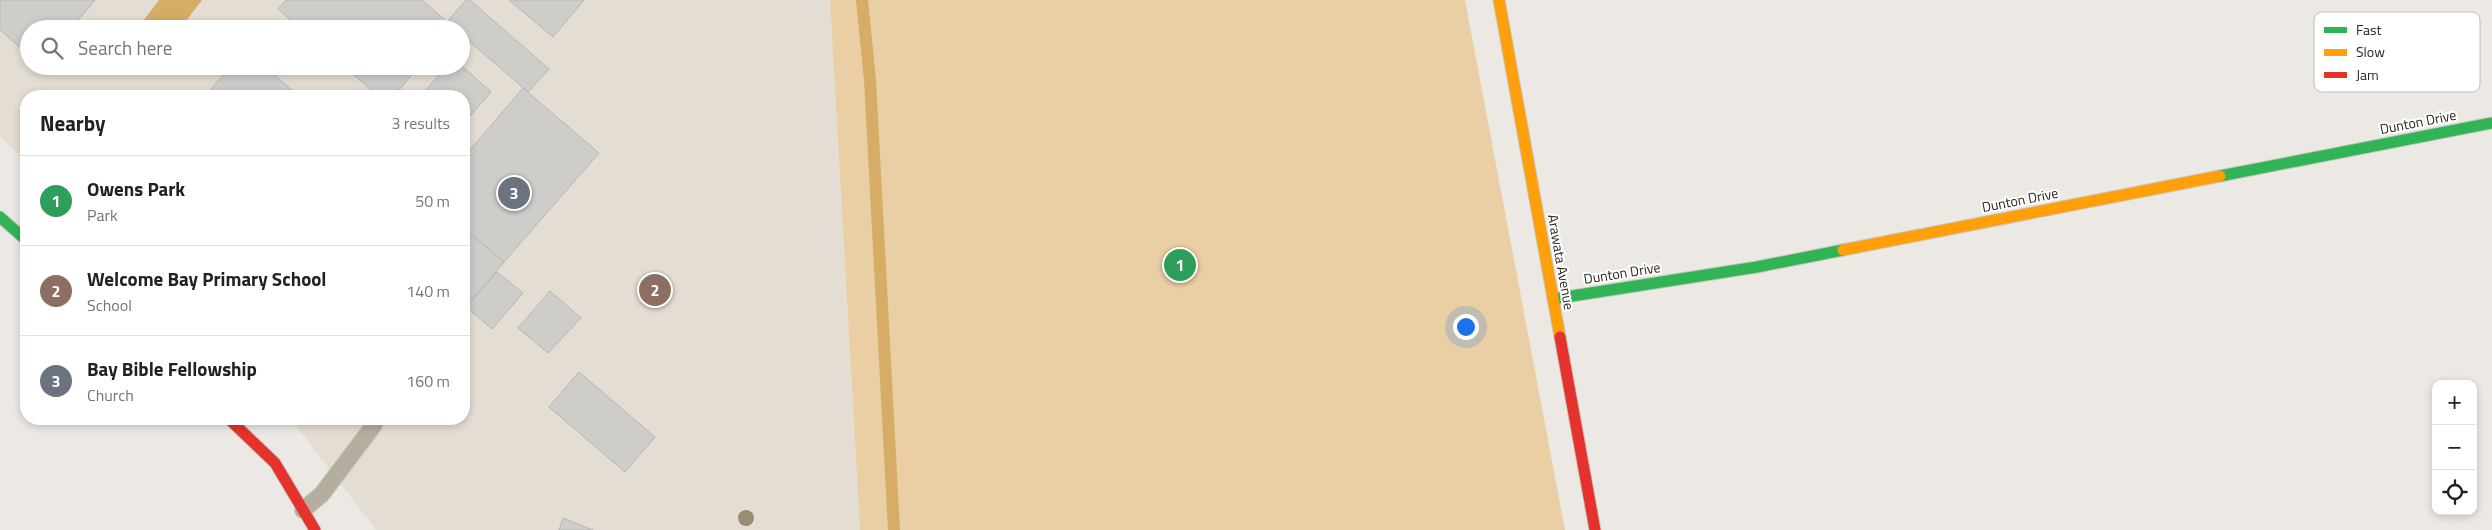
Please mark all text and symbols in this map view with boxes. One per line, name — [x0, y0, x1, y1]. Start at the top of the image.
legend — [2314, 12, 2480, 92]
text: Fast — [2356, 19, 2381, 40]
search box — [20, 20, 470, 75]
text: Search here — [78, 33, 172, 62]
icon: search — [38, 34, 66, 62]
text: Slow — [2356, 41, 2385, 62]
text: Jam — [2356, 64, 2379, 85]
street label: Dunton Drive — [2378, 104, 2458, 139]
text: Nearby — [40, 107, 105, 139]
text: 3 results — [391, 111, 450, 135]
text: Owens Park — [87, 174, 185, 203]
pin: 3 — [498, 174, 530, 212]
street label: Dunton Drive — [1980, 182, 2060, 217]
text: 1 — [52, 189, 60, 213]
text: 50 m — [415, 189, 450, 213]
text: Park — [87, 203, 118, 227]
street label: Arawata Avenue — [1543, 213, 1580, 311]
pin: 1 — [1164, 246, 1196, 284]
street label: Dunton Drive — [1582, 256, 1662, 289]
text: Welcome Bay Primary School — [87, 264, 327, 293]
pin: 2 — [639, 271, 671, 309]
text: 2 — [52, 279, 60, 303]
text: 140 m — [406, 279, 450, 303]
text: School — [87, 293, 132, 317]
your location — [1453, 314, 1479, 340]
text: Bay Bible Fellowship — [87, 354, 257, 383]
text: 3 — [52, 369, 60, 393]
text: 160 m — [406, 369, 450, 393]
map controls — [2432, 380, 2477, 515]
button: + — [2432, 380, 2477, 425]
text: Church — [87, 383, 134, 407]
button: − — [2432, 425, 2477, 470]
button: locate — [2432, 470, 2477, 515]

